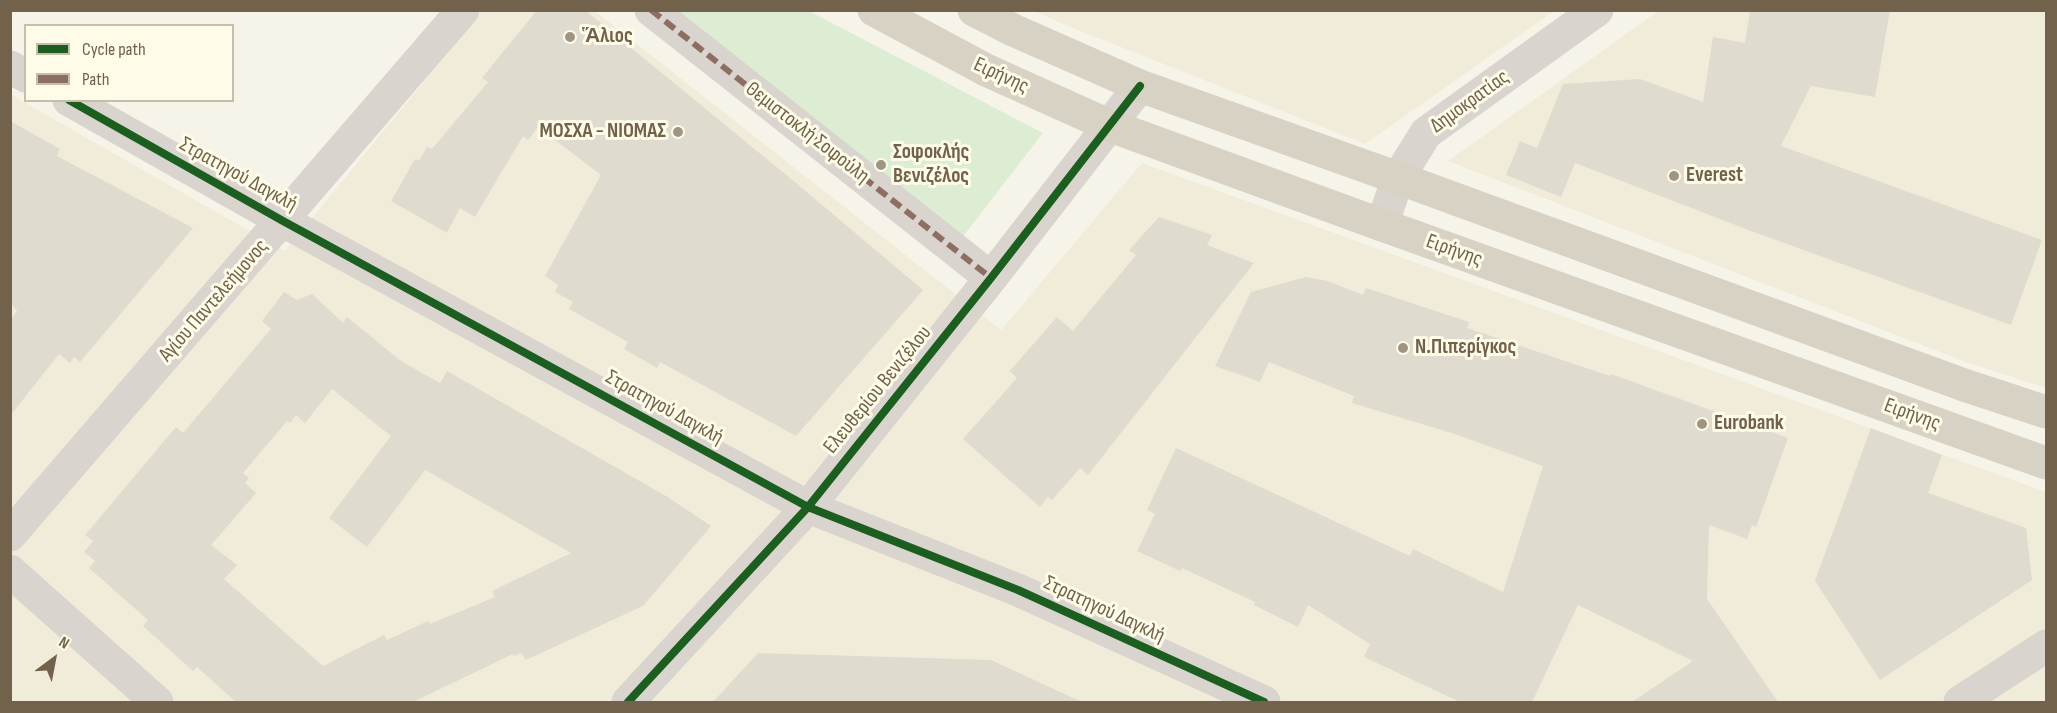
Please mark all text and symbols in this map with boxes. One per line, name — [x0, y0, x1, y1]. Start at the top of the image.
legend — [24, 24, 234, 102]
place label: Ἅλιος — [582, 24, 633, 50]
marker: Ἅλιος — [563, 30, 577, 44]
text: Cycle path — [82, 39, 146, 60]
street label: Ειρήνης — [969, 52, 1033, 100]
street label: Δημοκρατίας — [1426, 65, 1514, 139]
text: Path — [82, 69, 110, 90]
street label: Θεμιστοκλή Σοφούλη — [740, 77, 874, 189]
place label: ΜΟΣΧΑ - ΝΙΟΜΑΣ — [539, 119, 666, 145]
marker: ΜΟΣΧΑ - ΝΙΟΜΑΣ — [671, 125, 685, 139]
street label: Στρατηγού Δαγκλή — [175, 132, 301, 218]
place label: Σοφοκλής Βενιζέλος — [893, 140, 969, 190]
marker: Σοφοκλής Βενιζέλος — [874, 158, 888, 172]
place label: Everest — [1686, 163, 1743, 189]
marker: Everest — [1667, 169, 1681, 183]
street label: Ειρήνης — [1422, 229, 1486, 273]
street label: Αγίου Παντελεήμονος — [154, 235, 274, 367]
street label: Ελευθερίου Βενιζέλου — [819, 321, 937, 459]
place label: Ν.Πιπερίγκος — [1415, 335, 1516, 361]
marker: Ν.Πιπερίγκος — [1396, 341, 1410, 355]
street label: Στρατηγού Δαγκλή — [601, 365, 727, 451]
street label: Ειρήνης — [1880, 393, 1944, 437]
place label: Eurobank — [1714, 411, 1784, 437]
marker: Eurobank — [1695, 417, 1709, 431]
street label: Στρατηγού Δαγκλή — [1039, 571, 1169, 649]
north arrow — [24, 629, 84, 689]
text: N — [55, 633, 72, 654]

